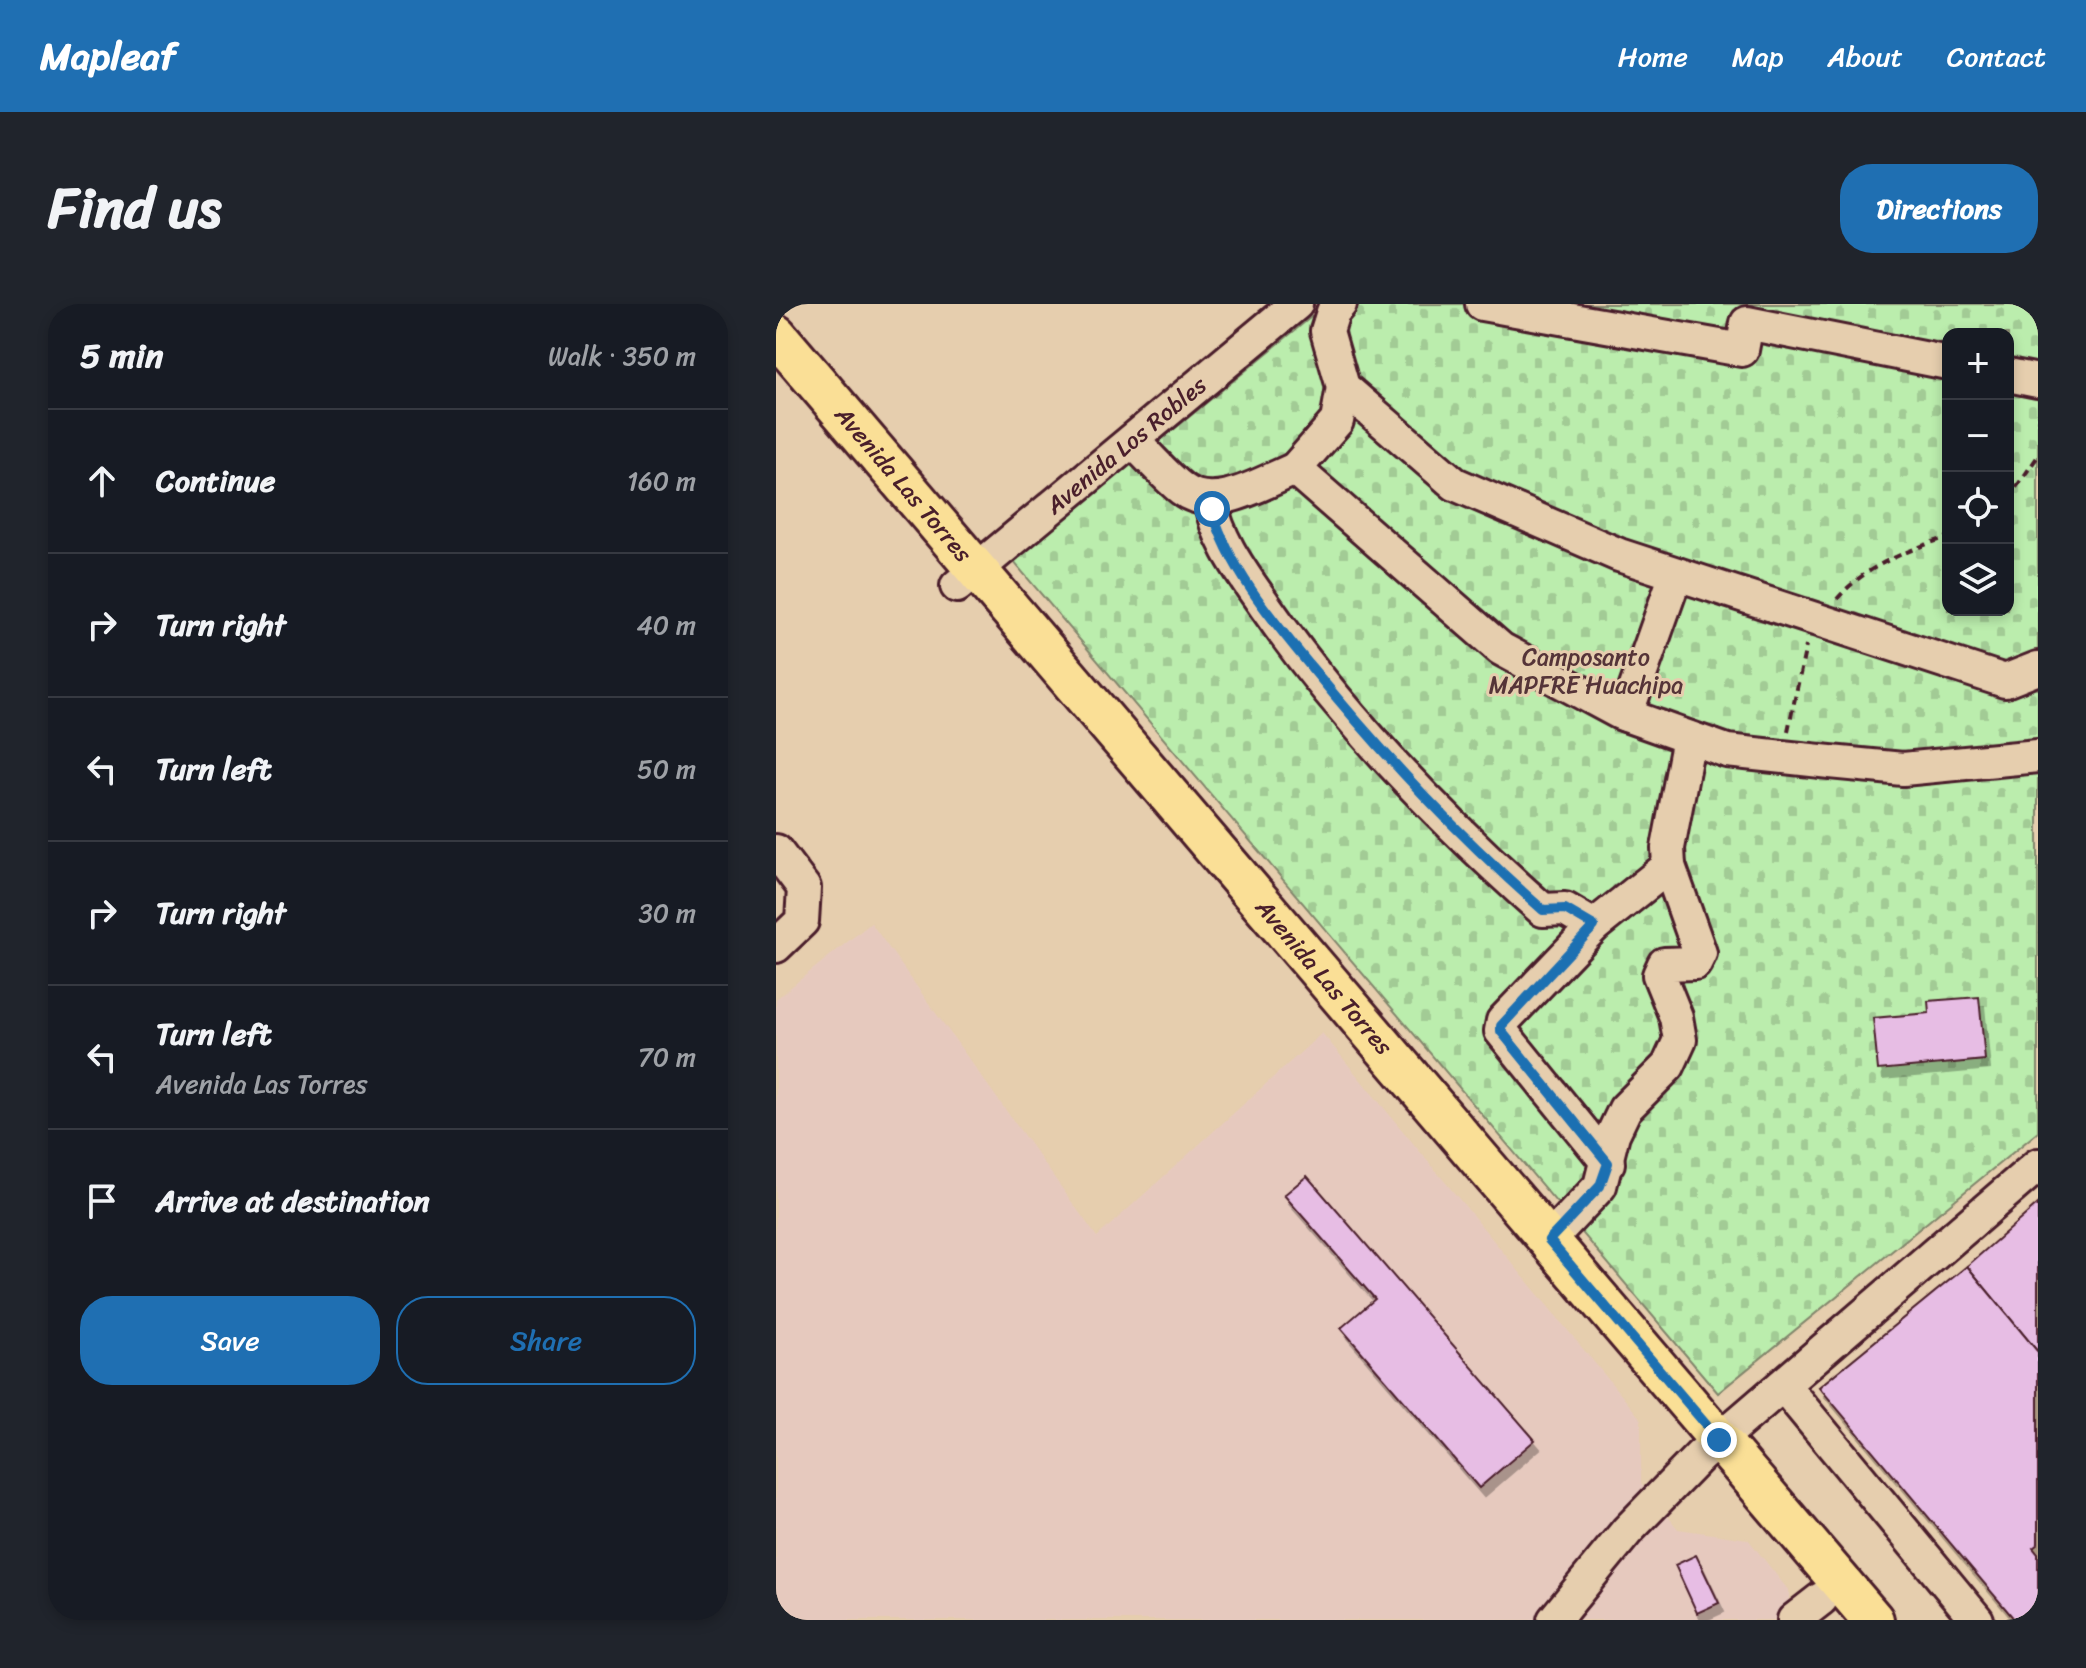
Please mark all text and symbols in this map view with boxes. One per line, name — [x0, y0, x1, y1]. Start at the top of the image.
text: Mapleaf — [40, 23, 176, 90]
text: Home — [1618, 32, 1688, 81]
text: Map — [1732, 32, 1783, 81]
text: About — [1827, 32, 1903, 81]
text: Contact — [1947, 32, 2046, 81]
text: Find us — [48, 159, 221, 258]
button: Directions — [1840, 164, 2038, 253]
text: 5 min — [80, 326, 163, 386]
map controls — [1942, 328, 2014, 616]
button: + — [1942, 328, 2014, 400]
text: Walk · 350 m — [548, 333, 696, 379]
street label: Avenida Los Robles — [1035, 365, 1217, 526]
street label: Avenida Las Torres — [823, 395, 983, 573]
button: − — [1942, 400, 2014, 472]
text: Continue — [156, 454, 275, 508]
text: 160 m — [627, 458, 696, 504]
icon: ahead — [80, 459, 124, 503]
button: locate — [1942, 472, 2014, 544]
route start — [1194, 491, 1230, 527]
button: layers — [1942, 544, 2014, 616]
text: Turn right — [156, 598, 286, 652]
text: 40 m — [637, 602, 696, 648]
icon: right — [80, 603, 124, 647]
park label: Camposanto MAPFRE Huachipa — [1489, 636, 1683, 706]
text: Turn left — [156, 742, 272, 796]
text: 50 m — [637, 746, 696, 792]
icon: left — [80, 747, 124, 791]
text: Turn right — [156, 886, 286, 940]
street label: Avenida Las Torres — [1244, 888, 1404, 1066]
text: 30 m — [639, 890, 696, 936]
icon: right — [80, 891, 124, 935]
text: Turn left — [156, 1007, 272, 1061]
text: 70 m — [638, 1034, 696, 1080]
icon: left — [80, 1035, 124, 1079]
text: Avenida Las Torres — [156, 1061, 367, 1107]
text: Arrive at destination — [156, 1174, 430, 1228]
icon: arrive — [80, 1179, 124, 1223]
button: Save — [80, 1296, 380, 1385]
button: Share — [396, 1296, 696, 1385]
route end — [1701, 1422, 1737, 1458]

